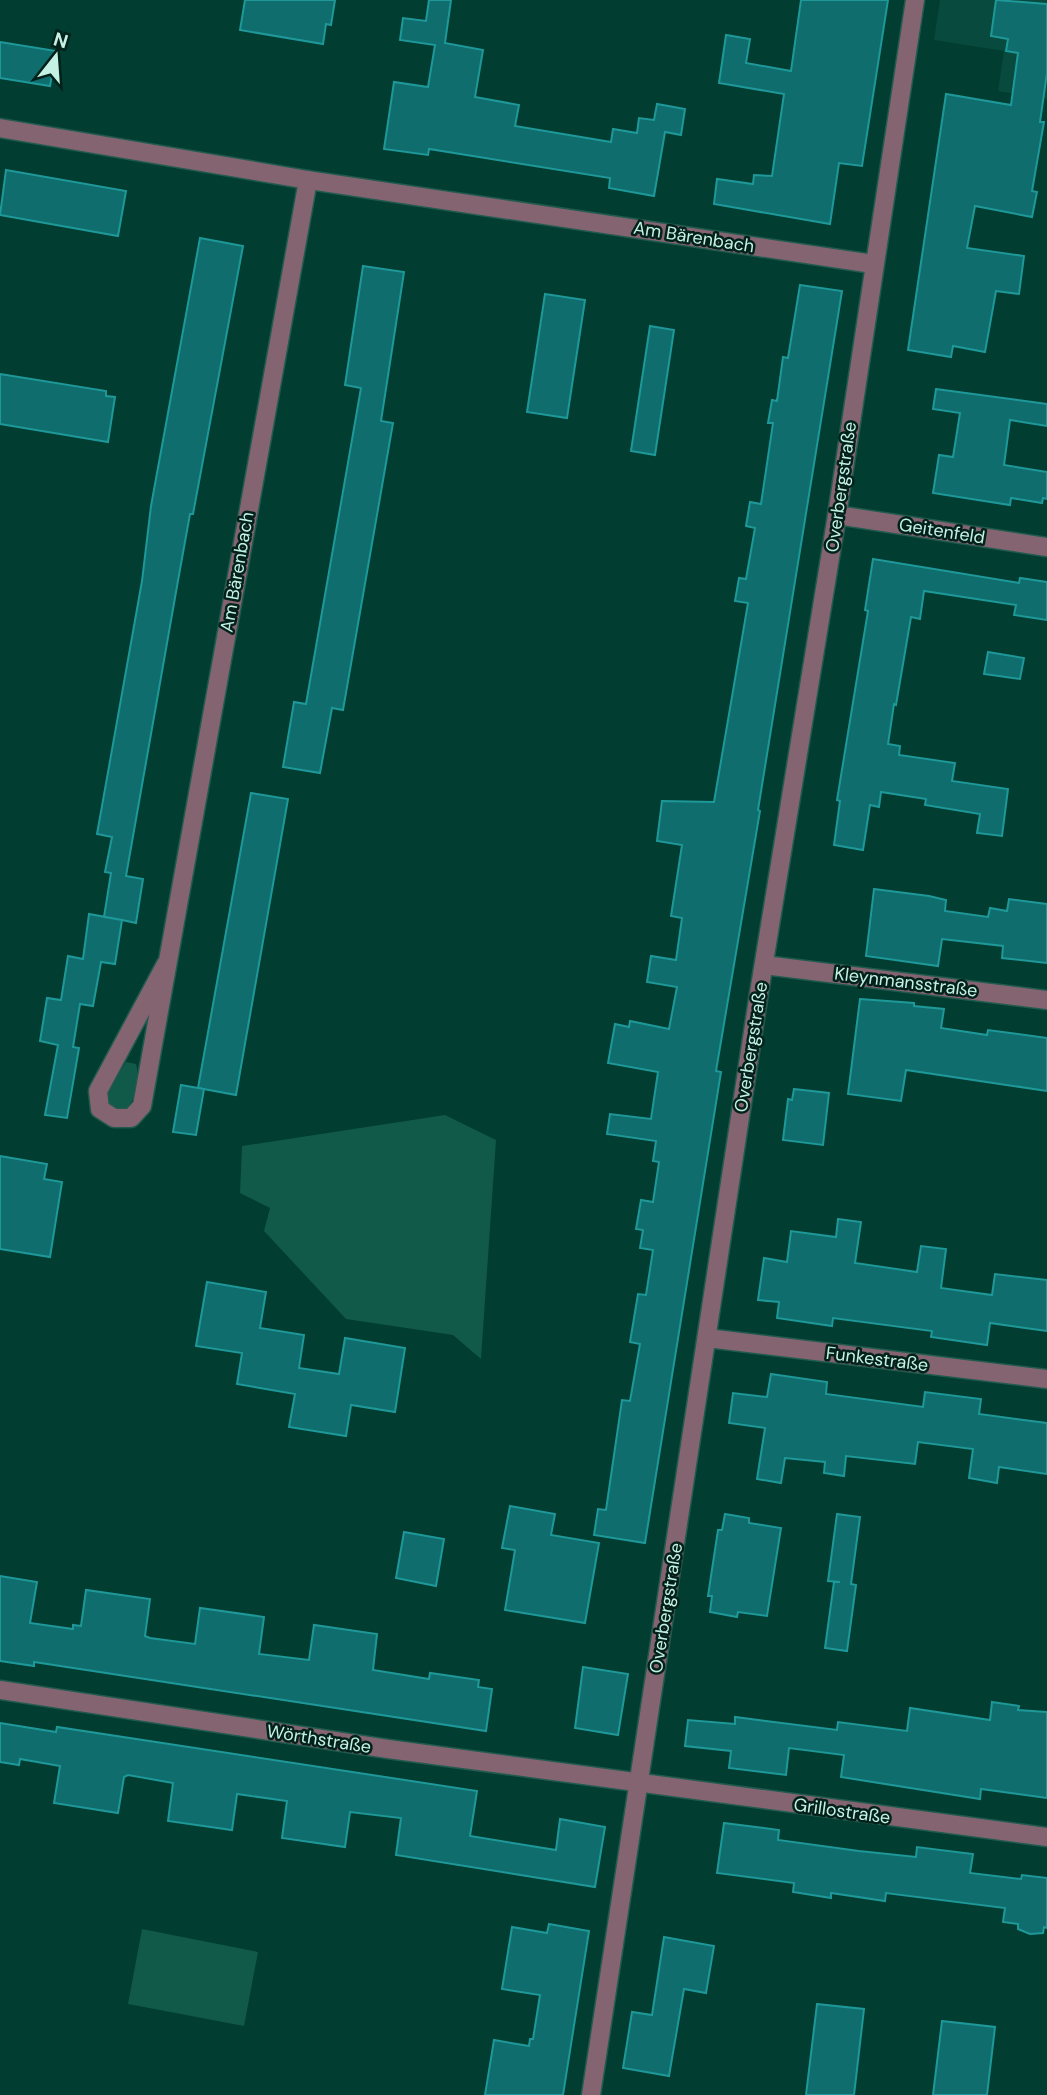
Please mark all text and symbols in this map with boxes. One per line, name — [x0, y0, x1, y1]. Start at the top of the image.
north arrow — [21, 21, 91, 91]
text: N — [51, 26, 71, 54]
street label: Am Bärenbach — [632, 216, 756, 258]
street label: Overbergstraße — [820, 420, 862, 554]
street label: Am Bärenbach — [215, 510, 259, 634]
street label: Geitenfeld — [897, 512, 987, 550]
street label: Kleynmansstraße — [833, 961, 979, 1003]
street label: Overbergstraße — [729, 980, 773, 1114]
street label: Funkestraße — [824, 1341, 930, 1377]
street label: Overbergstraße — [644, 1541, 688, 1675]
street label: Wörthstraße — [265, 1719, 373, 1759]
street label: Grillostraße — [792, 1792, 892, 1830]

